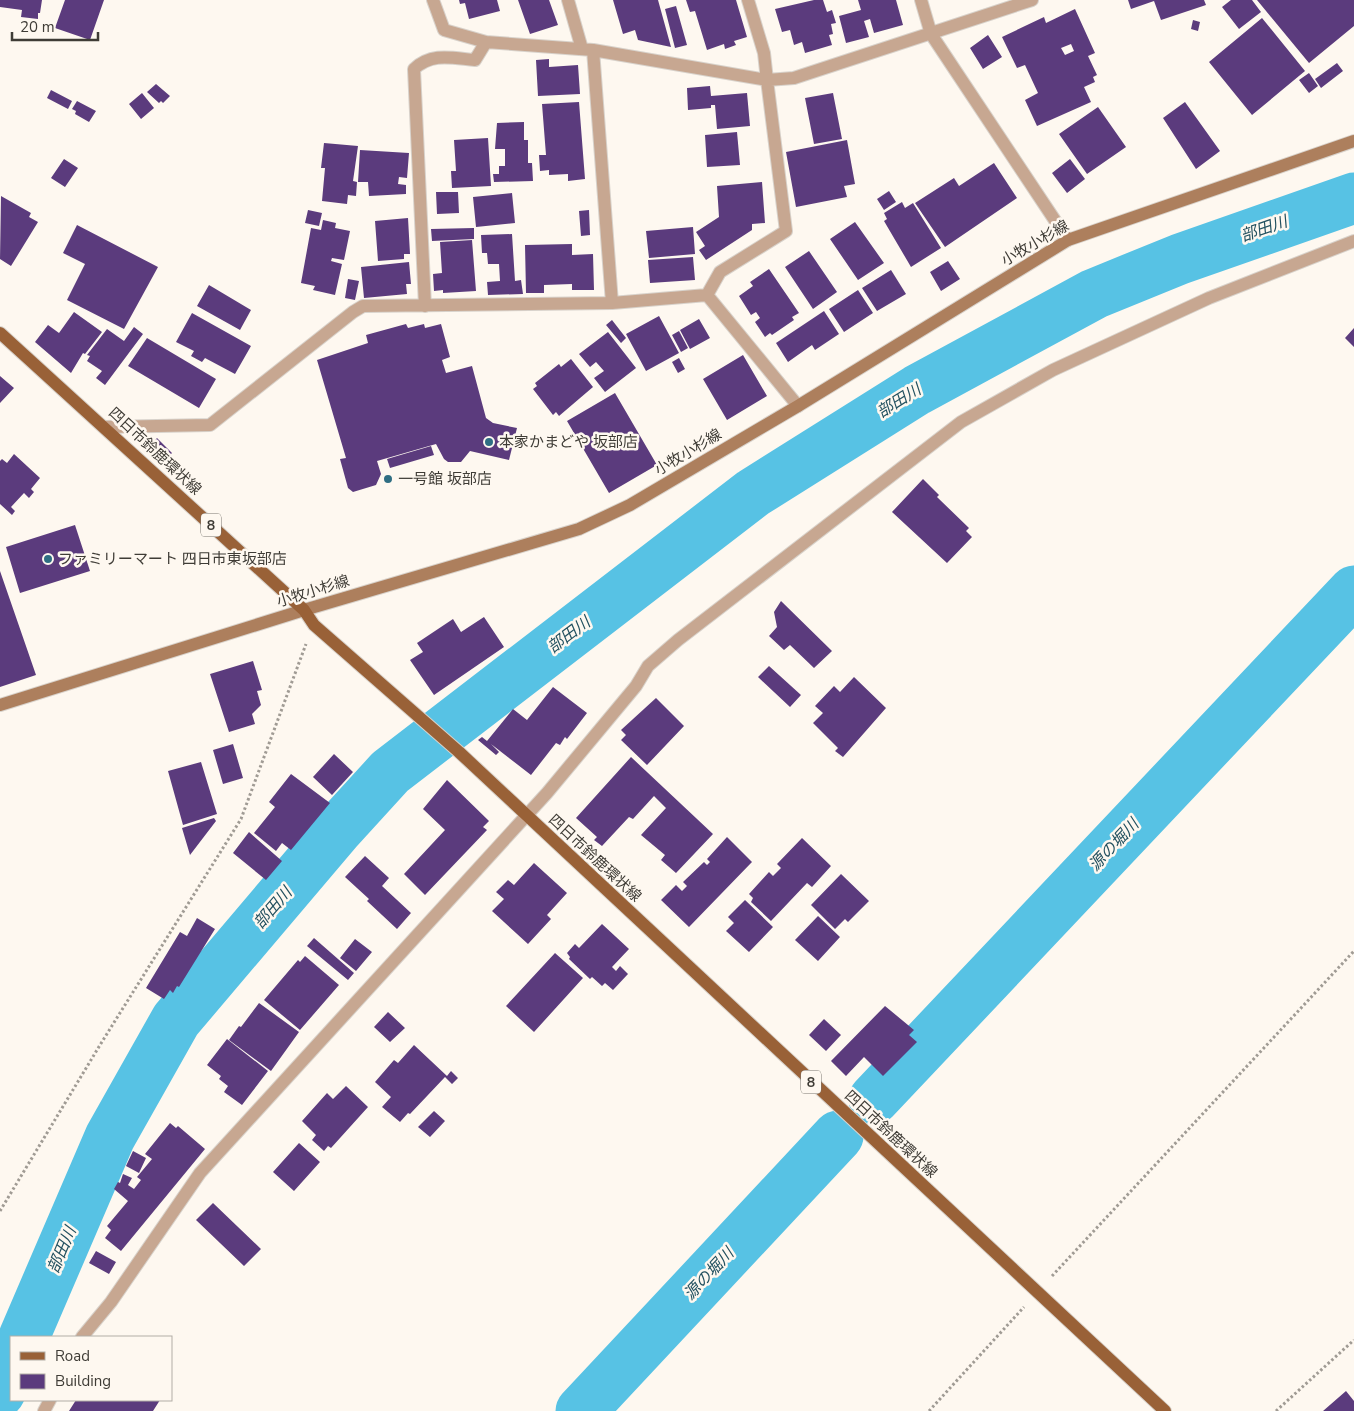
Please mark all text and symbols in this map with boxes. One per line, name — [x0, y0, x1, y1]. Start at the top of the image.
scale bar — [12, 10, 99, 42]
text: 20 m — [20, 17, 55, 37]
water label: 部田川 — [1238, 210, 1292, 247]
street label: 小牧小杉線 — [998, 216, 1072, 270]
water label: 部田川 — [873, 378, 927, 423]
street label: 四日市鈴鹿環状線 — [104, 403, 206, 499]
street label: 小牧小杉線 — [651, 424, 725, 480]
place label: 本家かまどや 坂部店 — [499, 432, 638, 452]
marker: 本家かまどや 坂部店 — [483, 436, 495, 448]
place label: 一号館 坂部店 — [398, 469, 492, 489]
marker: 一号館 坂部店 — [382, 473, 394, 485]
road number: 8 — [201, 514, 221, 536]
place label: ファミリーマート 四日市東坂部店 — [58, 549, 287, 569]
marker: ファミリーマート 四日市東坂部店 — [42, 553, 54, 565]
street label: 小牧小杉線 — [274, 570, 352, 612]
water label: 部田川 — [543, 611, 596, 658]
street label: 四日市鈴鹿環状線 — [544, 810, 646, 906]
water label: 源の堀川 — [1084, 813, 1145, 876]
water label: 部田川 — [249, 881, 298, 933]
road number: 8 — [801, 1070, 821, 1094]
street label: 四日市鈴鹿環状線 — [840, 1086, 942, 1182]
water label: 部田川 — [42, 1222, 82, 1276]
water label: 源の堀川 — [679, 1242, 740, 1305]
legend — [10, 1336, 172, 1401]
text: Road — [55, 1346, 90, 1366]
text: Building — [55, 1371, 111, 1391]

